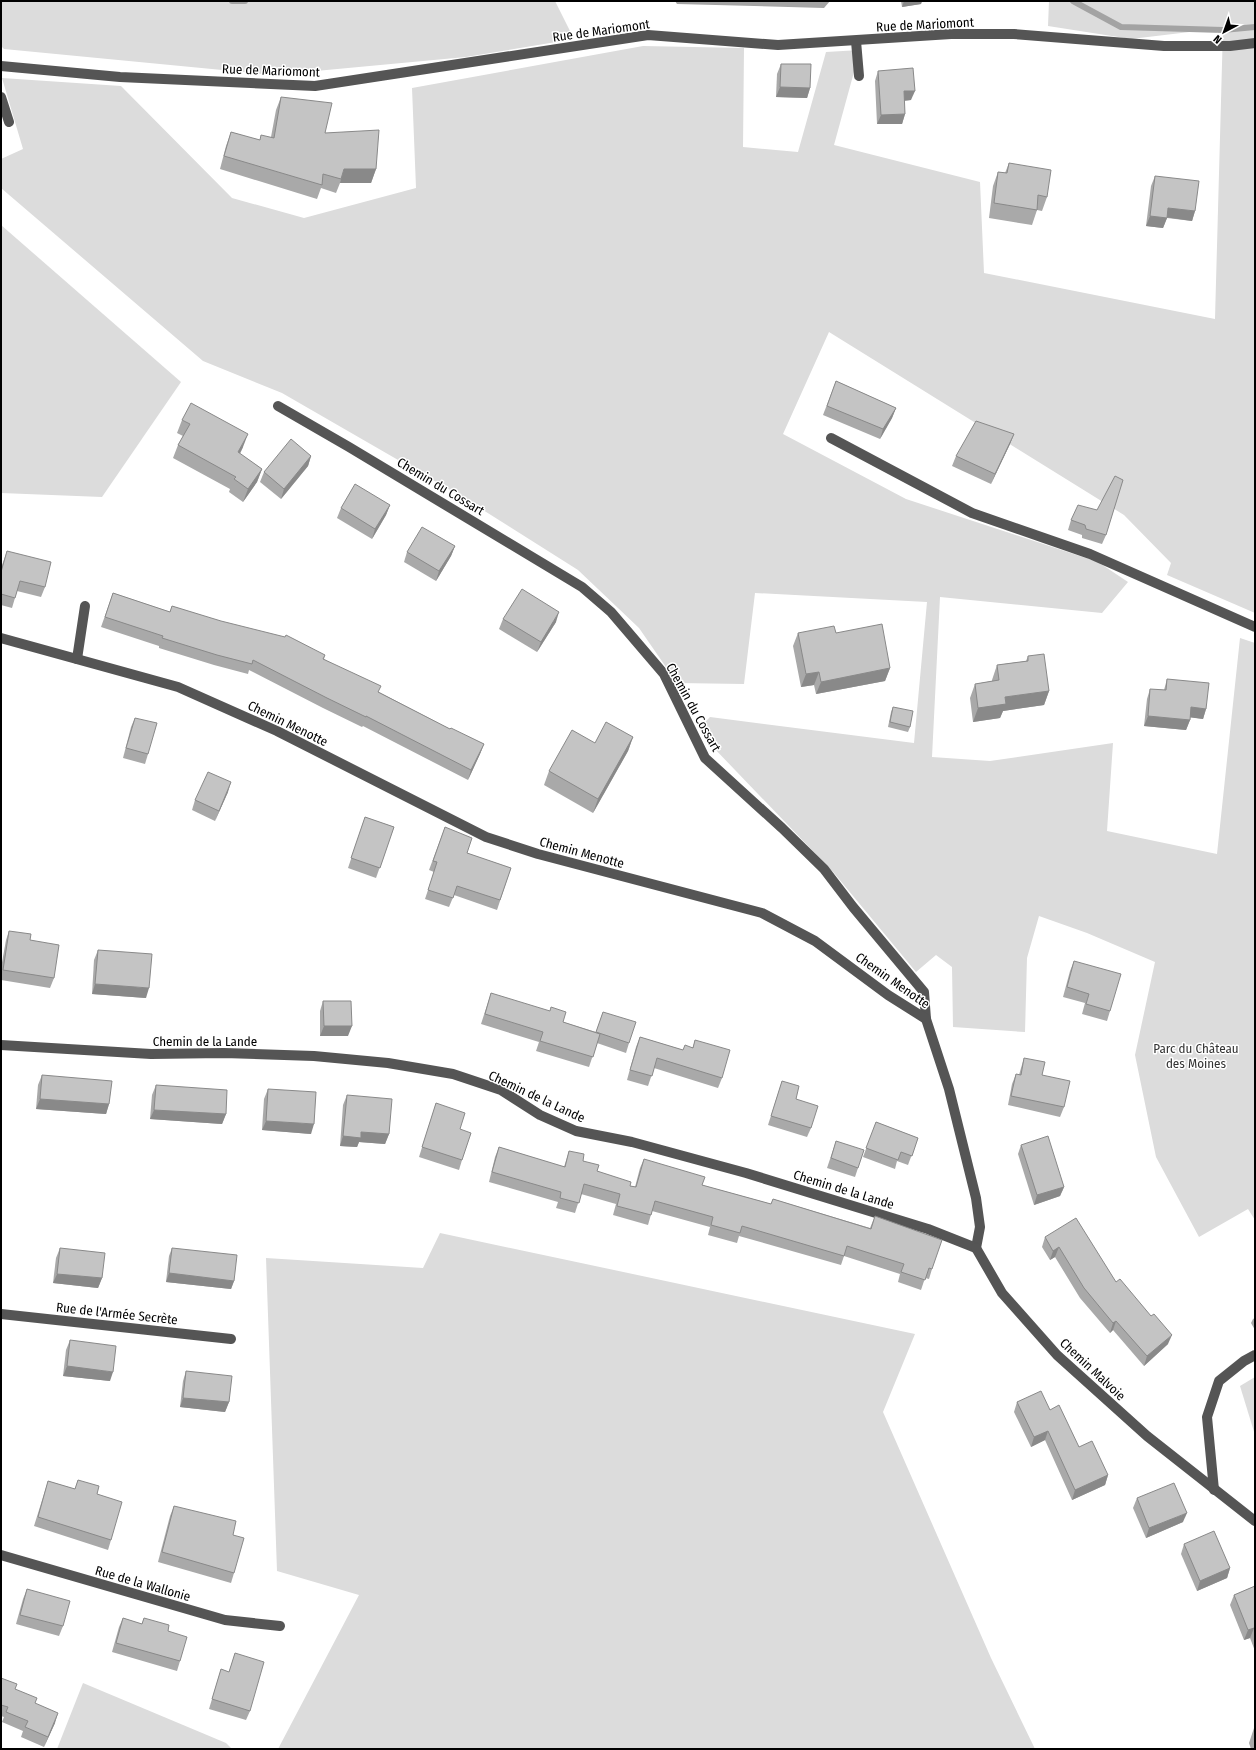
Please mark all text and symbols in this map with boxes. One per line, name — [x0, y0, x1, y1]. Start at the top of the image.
north arrow — [1204, 12, 1244, 52]
street label: Rue de Mariomont — [876, 14, 975, 35]
street label: Rue de Mariomont — [551, 16, 651, 45]
text: N — [1211, 32, 1225, 46]
street label: Rue de Mariomont — [222, 61, 321, 80]
street label: Chemin du Cossart — [394, 455, 488, 519]
street label: Chemin du Cossart — [663, 660, 724, 755]
street label: Chemin Menotte — [245, 698, 330, 749]
street label: Chemin Menotte — [538, 834, 626, 871]
street label: Chemin Menotte — [853, 949, 933, 1012]
street label: Chemin de la Lande — [153, 1034, 257, 1049]
park label: Parc du Château des Moines — [1153, 1041, 1239, 1071]
street label: Chemin de la Lande — [486, 1068, 587, 1125]
street label: Chemin de la Lande — [792, 1167, 896, 1212]
street label: Rue de l'Armée Secrète — [55, 1300, 178, 1327]
street label: Chemin Malvoie — [1057, 1335, 1128, 1403]
street label: Rue de la Wallonie — [94, 1563, 192, 1604]

